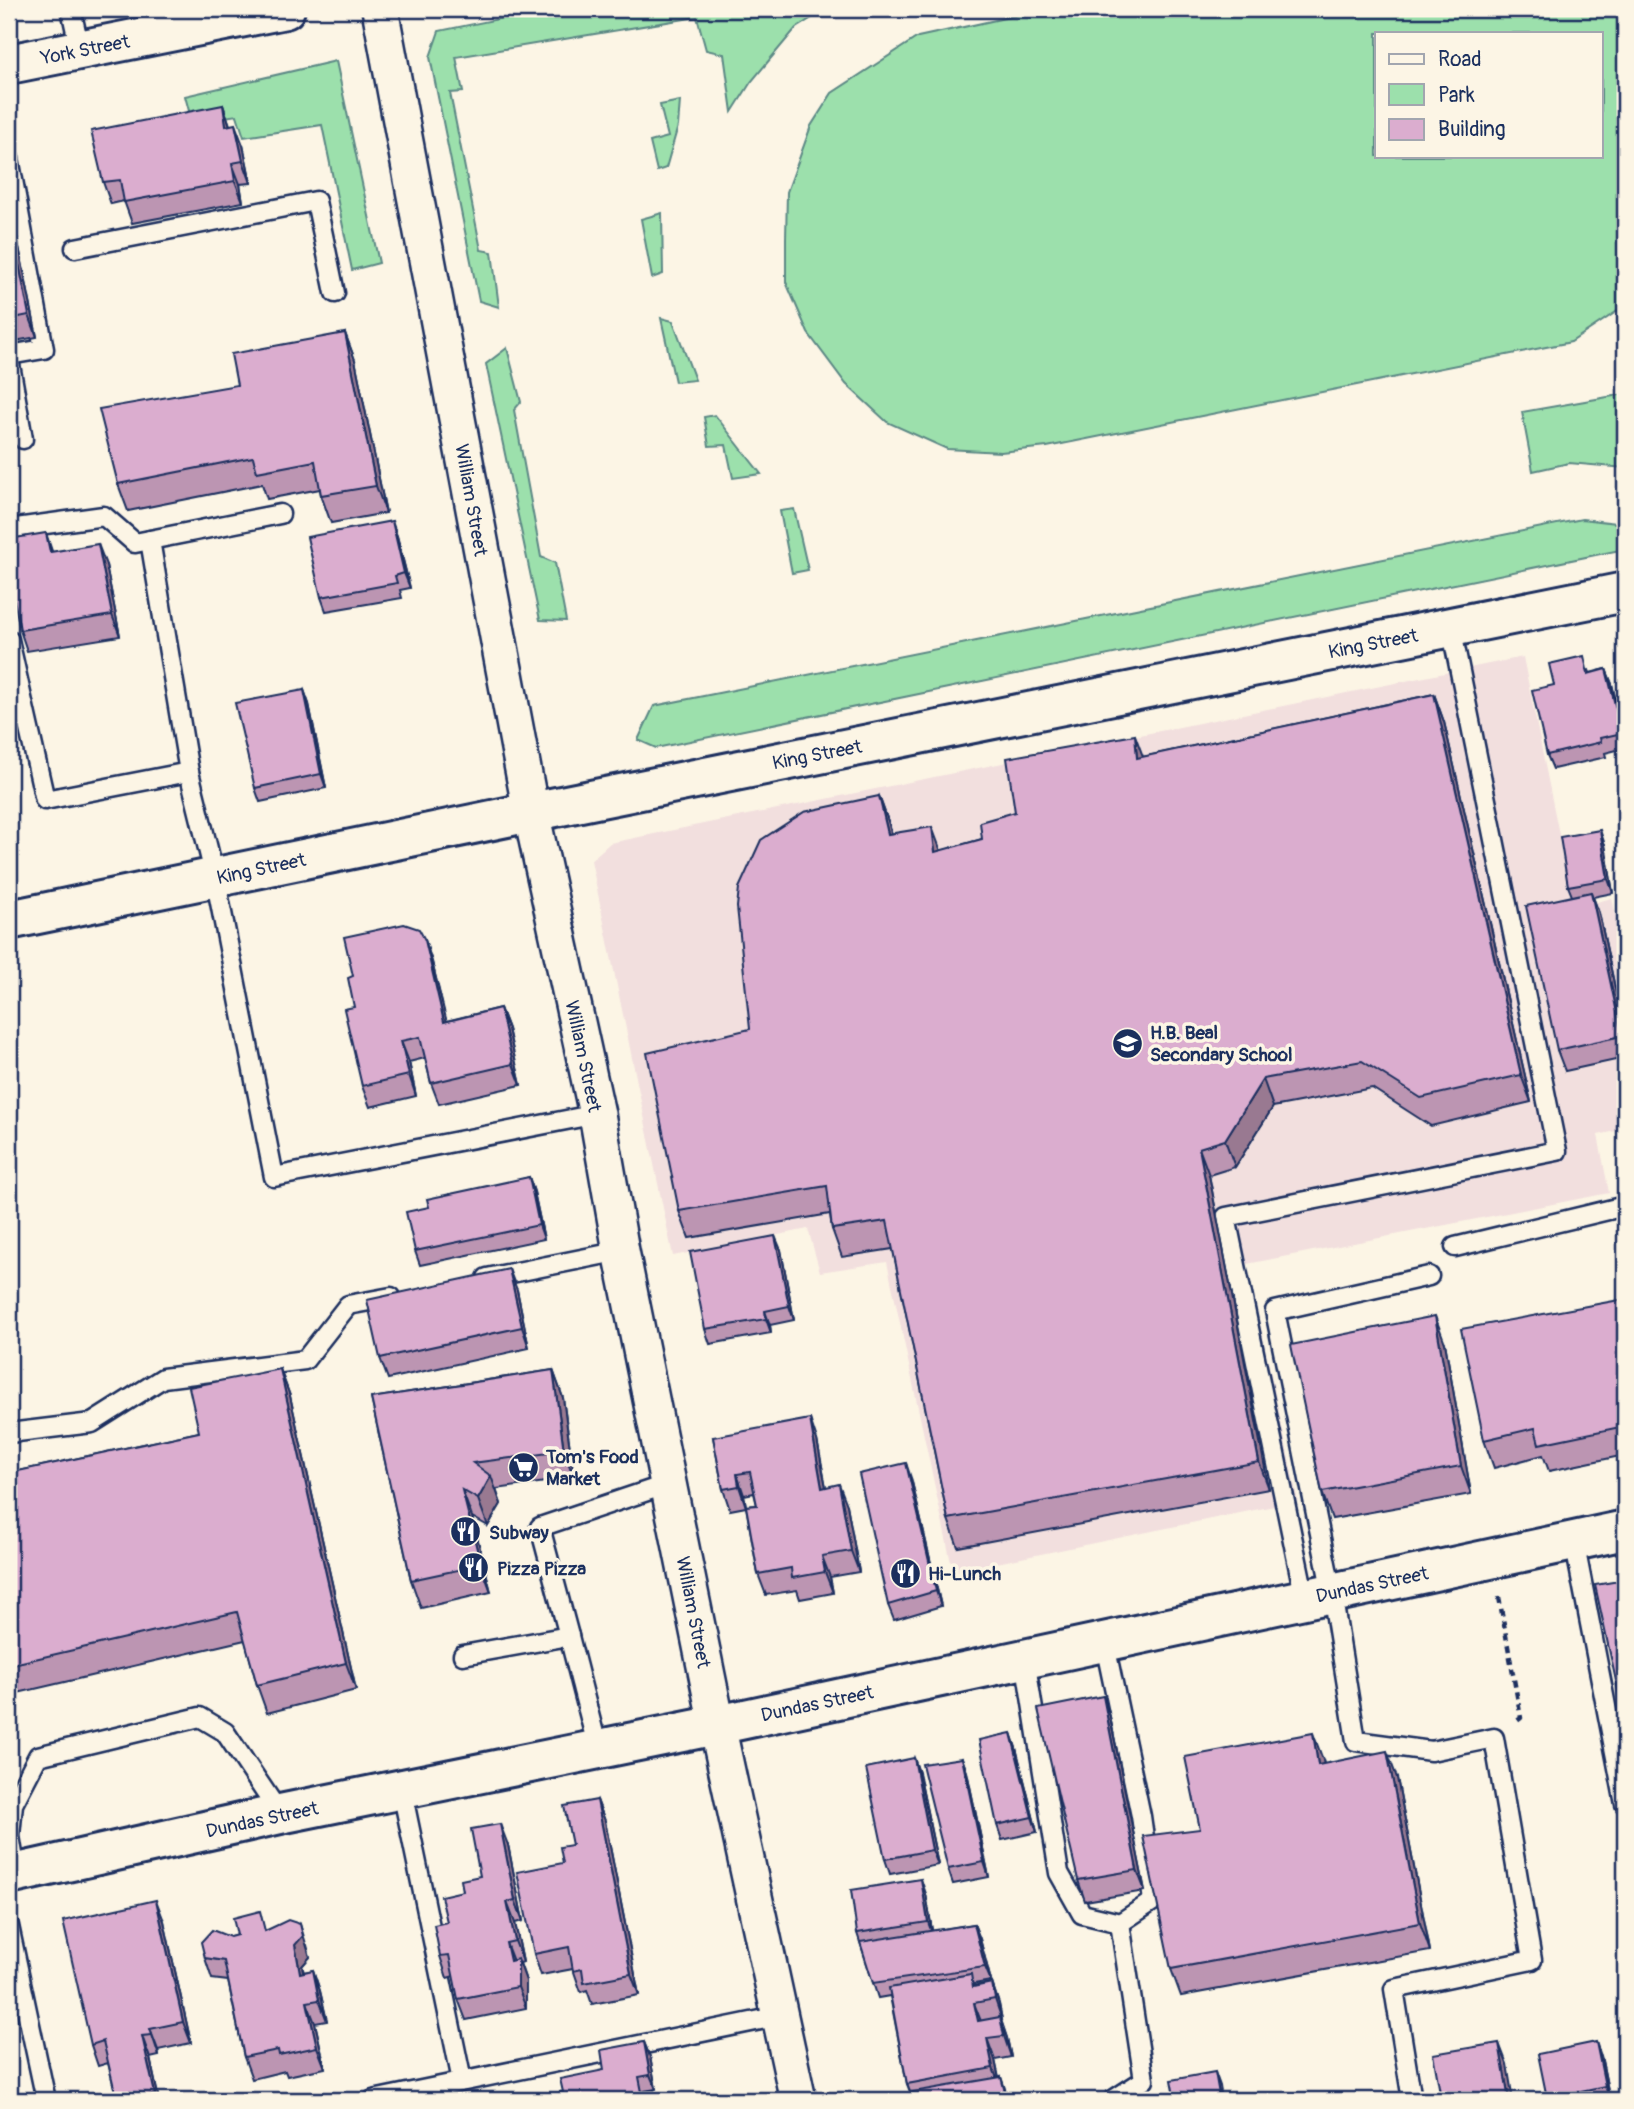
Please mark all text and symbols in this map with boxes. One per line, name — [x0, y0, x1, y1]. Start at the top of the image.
street label: York Street — [38, 30, 132, 71]
legend — [1375, 32, 1602, 158]
text: Road — [1438, 46, 1482, 73]
text: Park — [1438, 82, 1475, 109]
text: Building — [1438, 116, 1505, 143]
street label: William Street — [449, 442, 493, 558]
street label: King Street — [1326, 623, 1420, 664]
street label: King Street — [770, 734, 864, 775]
street label: King Street — [214, 848, 308, 890]
street label: William Street — [559, 998, 607, 1114]
place label: H.B. Beal Secondary School — [1150, 1021, 1293, 1067]
school or university icon: H.B. Beal Secondary School — [1110, 1026, 1144, 1060]
place label: Tom's Food Market — [545, 1445, 639, 1491]
supermarket icon: Tom's Food Market — [506, 1450, 540, 1484]
restaurant icon: Subway — [449, 1515, 483, 1549]
place label: Subway — [489, 1521, 550, 1545]
restaurant icon: Pizza Pizza — [457, 1551, 491, 1585]
street label: William Street — [670, 1554, 716, 1670]
restaurant icon: Hi-Lunch — [888, 1556, 922, 1590]
place label: Pizza Pizza — [497, 1557, 586, 1581]
street label: Dundas Street — [1314, 1561, 1431, 1609]
place label: Hi-Lunch — [928, 1562, 1001, 1586]
street label: Dundas Street — [759, 1680, 876, 1728]
street label: Dundas Street — [204, 1796, 321, 1844]

